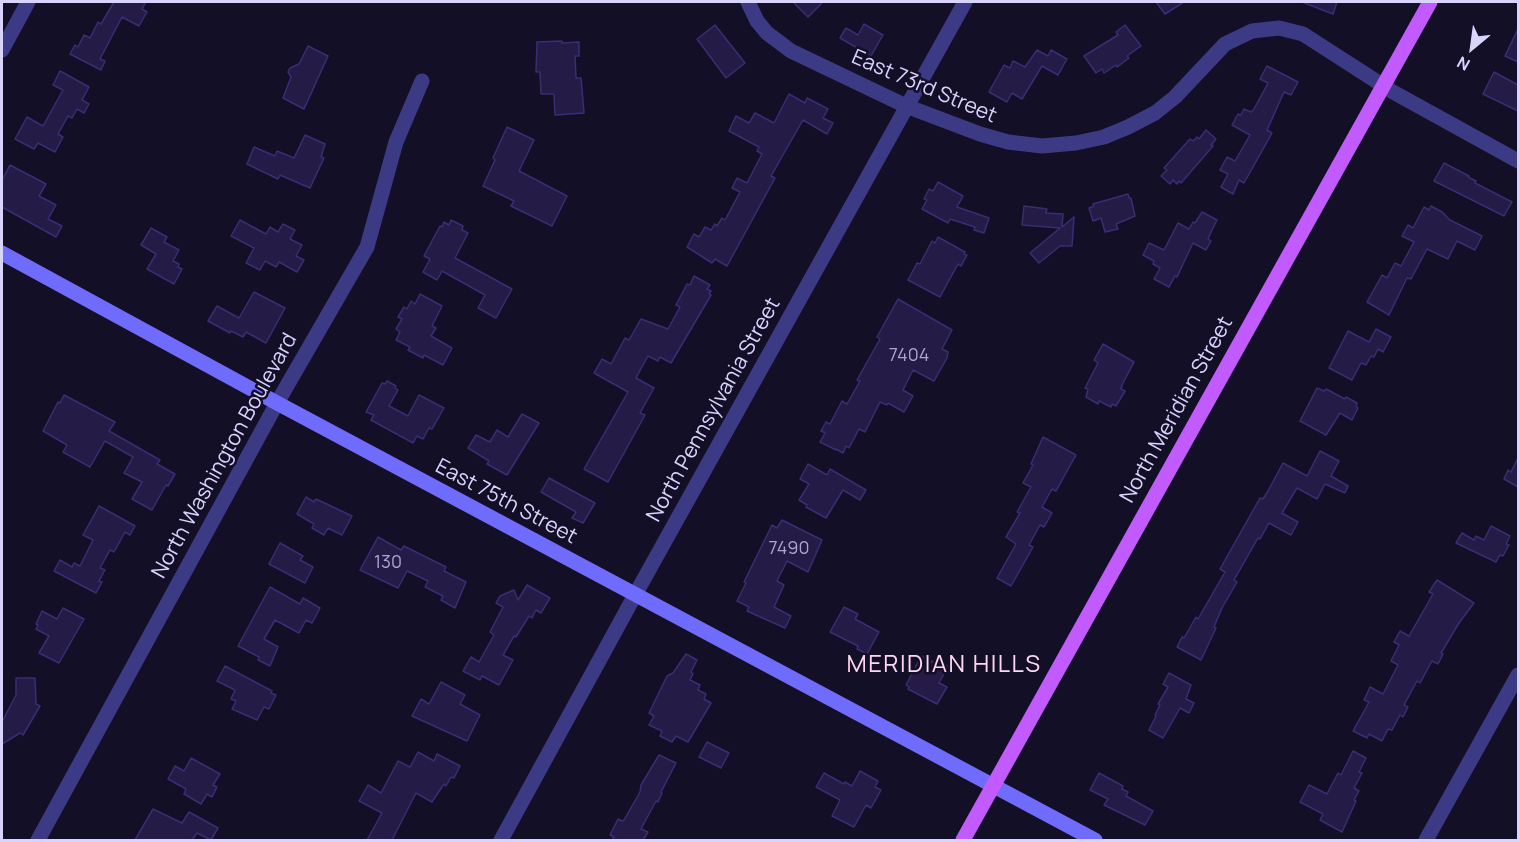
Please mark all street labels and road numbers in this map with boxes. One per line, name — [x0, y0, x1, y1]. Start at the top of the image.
street label: East 73rd Street — [848, 45, 1000, 129]
street label: North Pennsylvania Street — [642, 294, 786, 526]
street label: North Meridian Street — [1115, 312, 1239, 508]
street label: North Washington Boulevard — [147, 329, 303, 583]
street label: East 75th Street — [431, 454, 581, 550]

